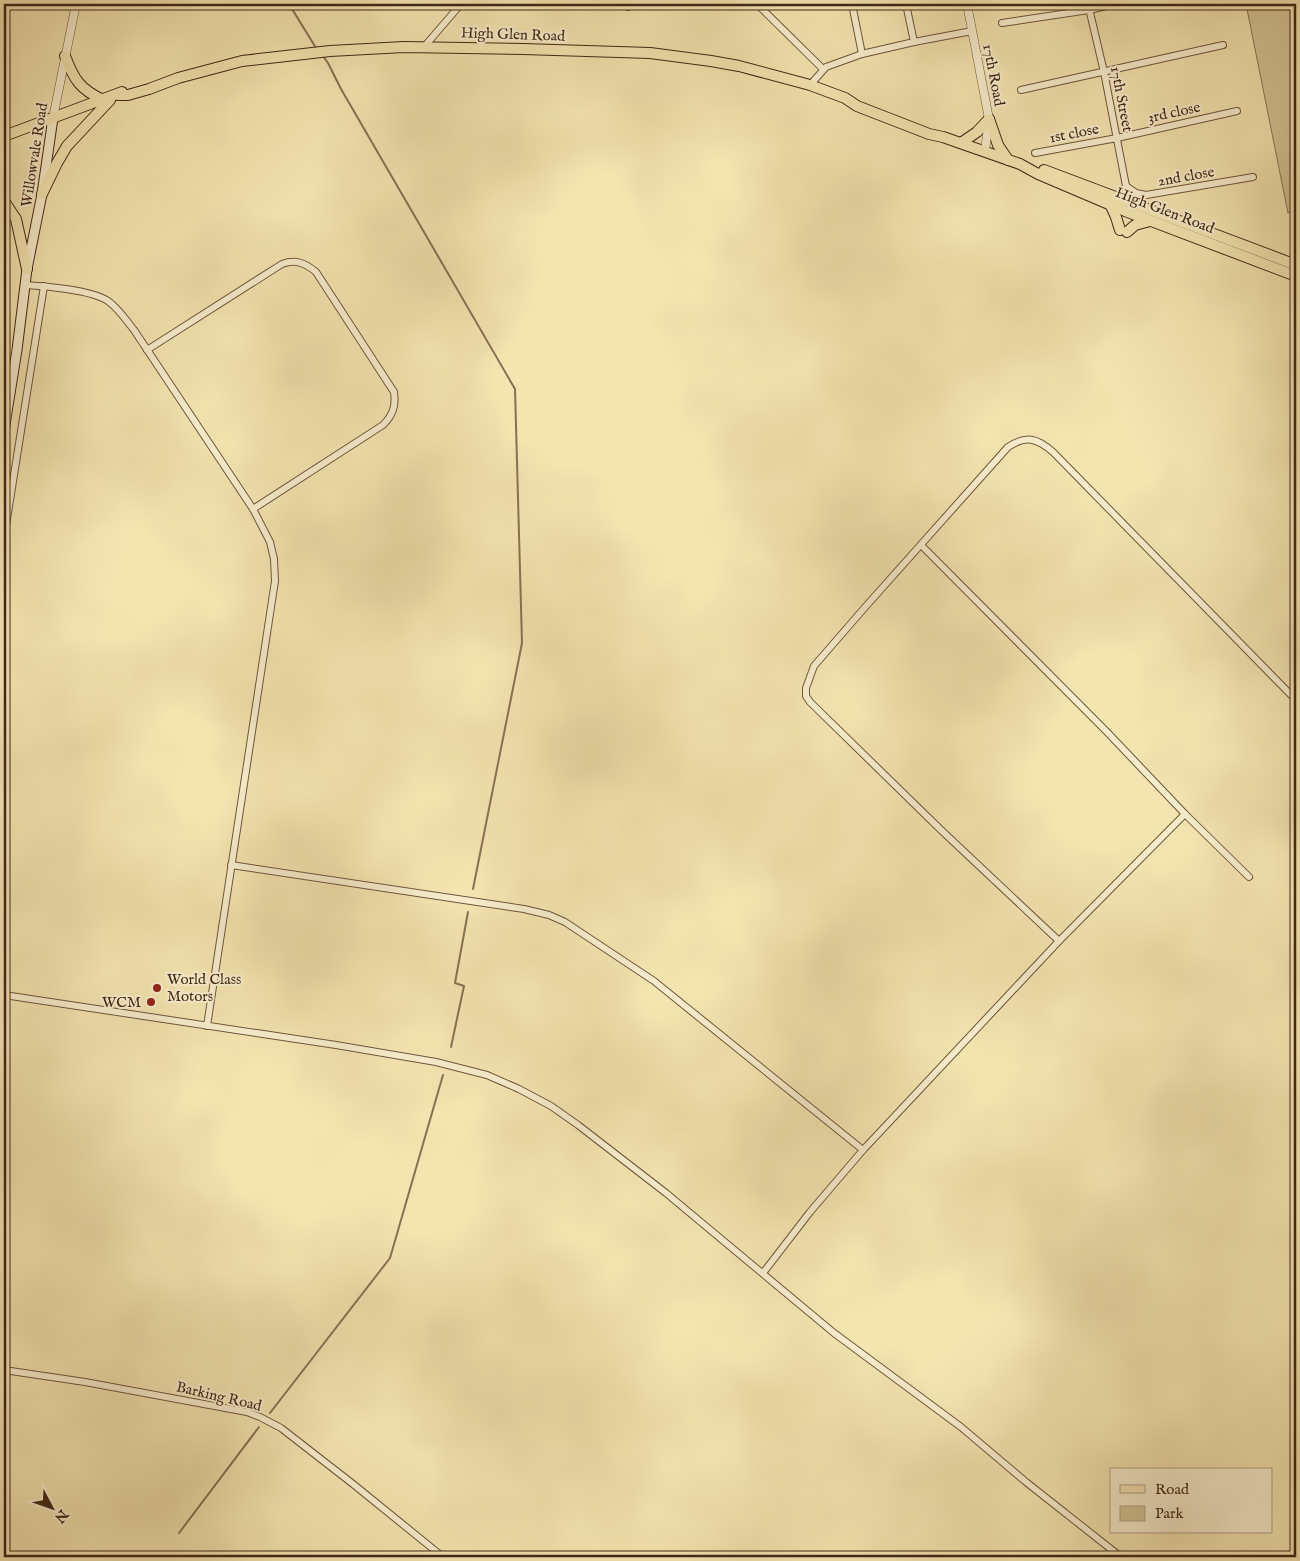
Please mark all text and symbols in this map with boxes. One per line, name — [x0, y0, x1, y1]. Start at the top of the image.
street label: High Glen Road — [461, 23, 566, 46]
street label: 17th Road — [978, 42, 1009, 109]
street label: 17th Street — [1106, 65, 1137, 133]
street label: 3rd close — [1146, 98, 1202, 127]
street label: Willowvale Road — [17, 101, 52, 209]
street label: 1st close — [1048, 119, 1101, 148]
street label: 2nd close — [1156, 162, 1216, 191]
street label: High Glen Road — [1113, 183, 1218, 238]
place label: World Class Motors — [167, 970, 241, 1006]
marker: World Class Motors — [151, 982, 163, 994]
place label: WCM — [102, 993, 141, 1012]
marker: WCM — [145, 996, 157, 1008]
street label: Barking Road — [174, 1377, 264, 1416]
legend — [1110, 1468, 1272, 1534]
text: Road — [1155, 1480, 1190, 1499]
north arrow — [28, 1484, 78, 1534]
text: Park — [1155, 1504, 1185, 1523]
text: N — [50, 1505, 72, 1526]

